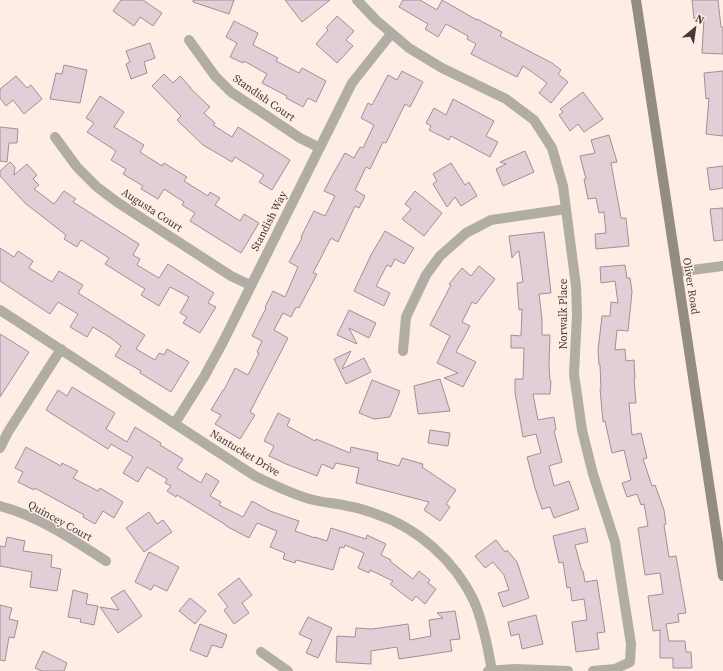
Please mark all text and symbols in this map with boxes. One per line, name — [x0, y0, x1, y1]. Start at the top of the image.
north arrow — [675, 8, 715, 48]
text: N — [692, 11, 707, 28]
street label: Standish Court — [230, 71, 298, 125]
street label: Augusta Court — [119, 185, 186, 236]
street label: Standish Way — [248, 188, 291, 253]
street label: Oliver Road — [679, 257, 703, 316]
street label: Norwalk Place — [556, 278, 571, 349]
street label: Nantucket Drive — [207, 426, 283, 480]
street label: Quincey Court — [25, 497, 95, 545]

